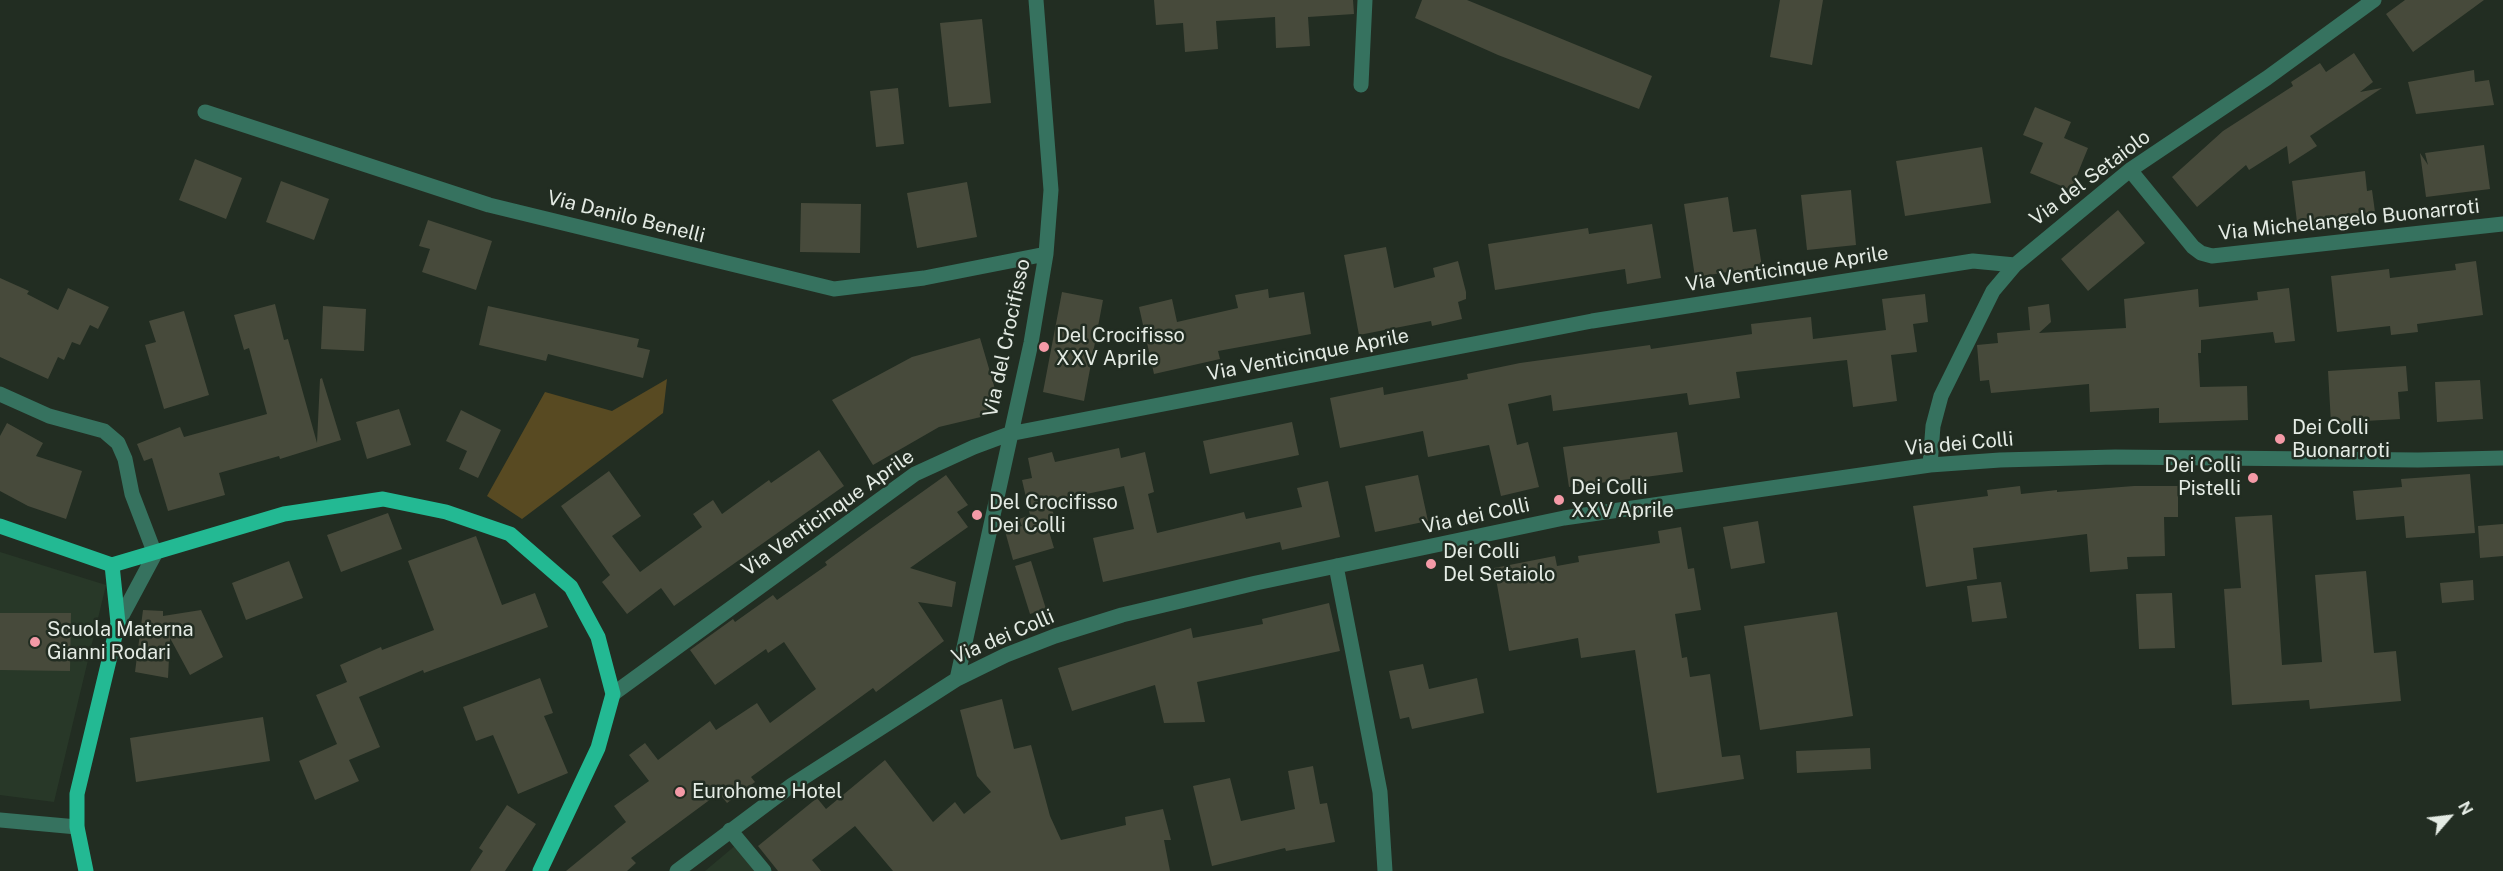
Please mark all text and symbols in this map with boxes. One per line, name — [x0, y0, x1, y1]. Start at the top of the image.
street label: Via del Setaiolo — [2025, 125, 2155, 231]
street label: Via Danilo Benelli — [545, 186, 707, 248]
street label: Via Michelangelo Buonarroti — [2217, 194, 2481, 246]
street label: Via Venticinque Aprile — [1684, 241, 1890, 297]
street label: Via del Crocifisso — [978, 257, 1036, 419]
place label: Del Crocifisso XXV Aprile — [1056, 324, 1185, 371]
street label: Via Venticinque Aprile — [1205, 324, 1411, 386]
marker: Del Crocifisso XXV Aprile — [1037, 340, 1051, 354]
place label: Dei Colli Buonarroti — [2292, 416, 2390, 463]
street label: Via dei Colli — [1904, 427, 2014, 461]
marker: Dei Colli Buonarroti — [2273, 432, 2287, 446]
street label: Via Venticinque Aprile — [737, 444, 919, 582]
place label: Dei Colli Pistelli — [2164, 454, 2241, 501]
marker: Dei Colli Pistelli — [2246, 471, 2260, 485]
place label: Dei Colli XXV Aprile — [1571, 476, 1674, 523]
place label: Del Crocifisso Dei Colli — [989, 491, 1118, 538]
street label: Via dei Colli — [1420, 493, 1532, 539]
marker: Dei Colli XXV Aprile — [1552, 493, 1566, 507]
marker: Del Crocifisso Dei Colli — [970, 508, 984, 522]
place label: Dei Colli Del Setaiolo — [1443, 540, 1555, 587]
marker: Dei Colli Del Setaiolo — [1424, 557, 1438, 571]
street label: Via dei Colli — [948, 605, 1058, 669]
place label: Scuola Materna Gianni Rodari — [47, 618, 194, 665]
marker: Scuola Materna Gianni Rodari — [28, 635, 42, 649]
place label: Eurohome Hotel — [692, 780, 842, 804]
marker: Eurohome Hotel — [673, 785, 687, 799]
north arrow — [2419, 787, 2479, 847]
text: N — [2454, 798, 2477, 818]

